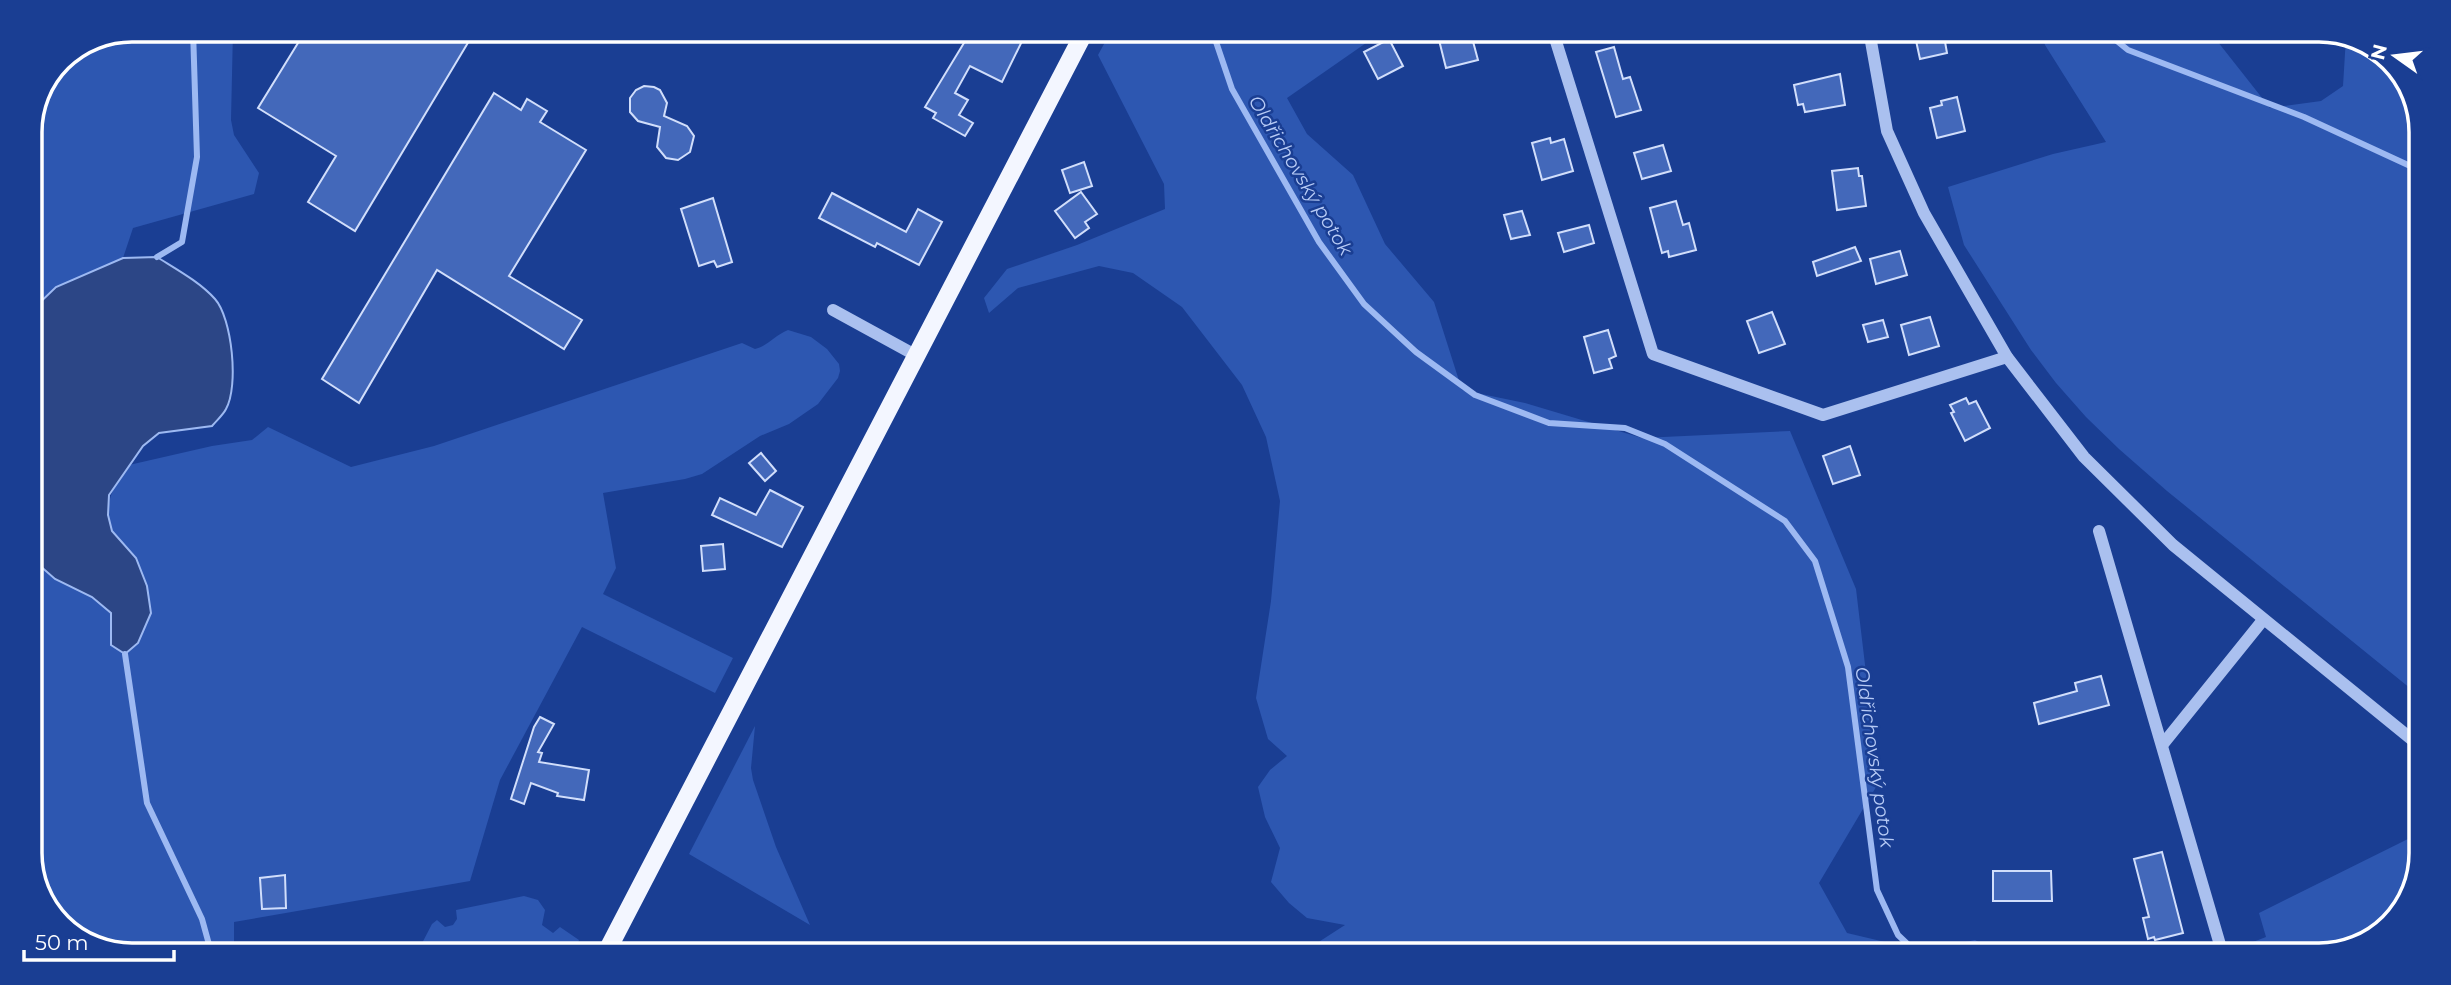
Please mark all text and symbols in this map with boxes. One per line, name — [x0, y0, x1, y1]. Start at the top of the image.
north arrow — [2360, 21, 2430, 91]
text: N — [2366, 42, 2392, 62]
water label: Oldřichovský potok — [1244, 91, 1358, 260]
water label: Oldřichovský potok — [1850, 665, 1899, 850]
scale bar — [24, 918, 175, 962]
text: 50 m — [35, 930, 89, 955]

